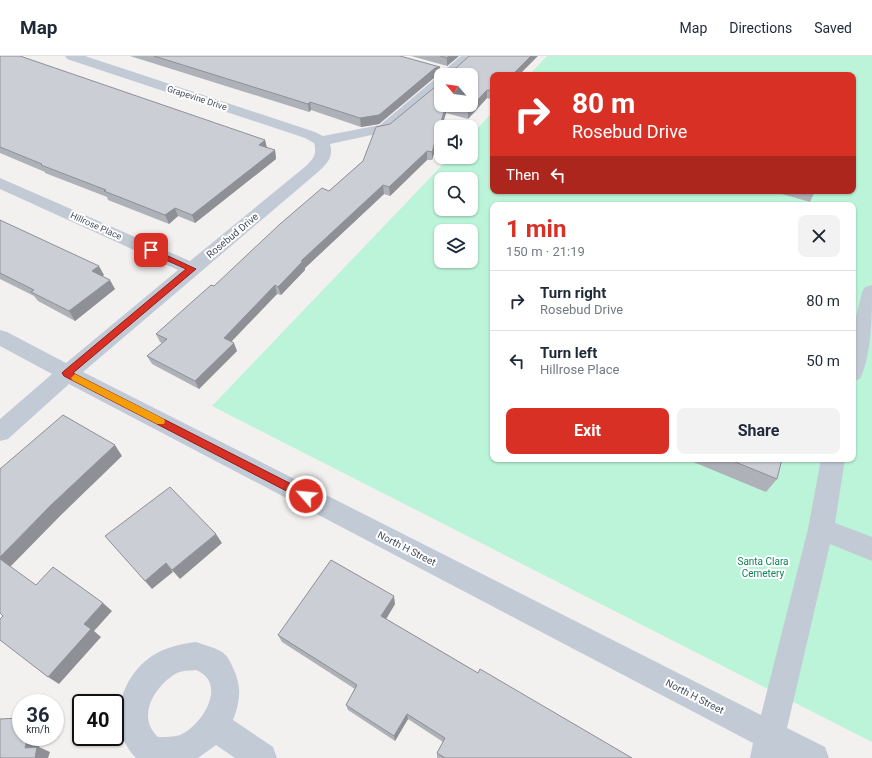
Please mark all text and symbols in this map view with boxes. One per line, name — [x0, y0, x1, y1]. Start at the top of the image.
text: Map — [20, 16, 58, 39]
text: Map — [680, 20, 707, 36]
text: Directions — [729, 20, 792, 36]
text: Saved — [814, 20, 852, 36]
north arrow — [434, 68, 478, 112]
map controls — [434, 68, 478, 268]
street label: Grapevine Drive — [166, 84, 228, 112]
text: 80 m — [572, 87, 635, 120]
icon: right — [506, 88, 558, 140]
button: sound — [434, 120, 478, 164]
text: Rosebud Drive — [572, 121, 687, 142]
icon: left — [547, 164, 569, 186]
text: Then — [506, 166, 539, 184]
button: search — [434, 172, 478, 216]
street label: Hillrose Place — [69, 210, 123, 242]
street label: Rosebud Drive — [204, 211, 260, 260]
text: 1 min — [506, 215, 566, 243]
button: close — [798, 215, 840, 257]
button: layers — [434, 224, 478, 268]
pin — [134, 233, 168, 267]
icon: arrive — [140, 239, 162, 261]
text: 150 m · 21:19 — [506, 244, 585, 259]
text: Turn right — [540, 284, 606, 302]
icon: right — [506, 290, 528, 312]
text: 80 m — [806, 292, 840, 310]
text: Rosebud Drive — [540, 302, 623, 317]
text: Turn left — [540, 344, 597, 362]
icon: left — [506, 350, 528, 372]
text: 50 m — [806, 352, 840, 370]
text: Hillrose Place — [540, 362, 619, 377]
button: Exit — [506, 408, 669, 454]
button: Share — [677, 408, 840, 454]
position arrow — [285, 475, 327, 517]
street label: North H Street — [376, 529, 438, 568]
park label: Santa Clara Cemetery — [737, 556, 789, 579]
street label: North H Street — [664, 677, 726, 716]
speed limit sign: 40 — [72, 694, 124, 746]
text: 36 — [27, 703, 49, 727]
text: km/h — [26, 724, 50, 735]

